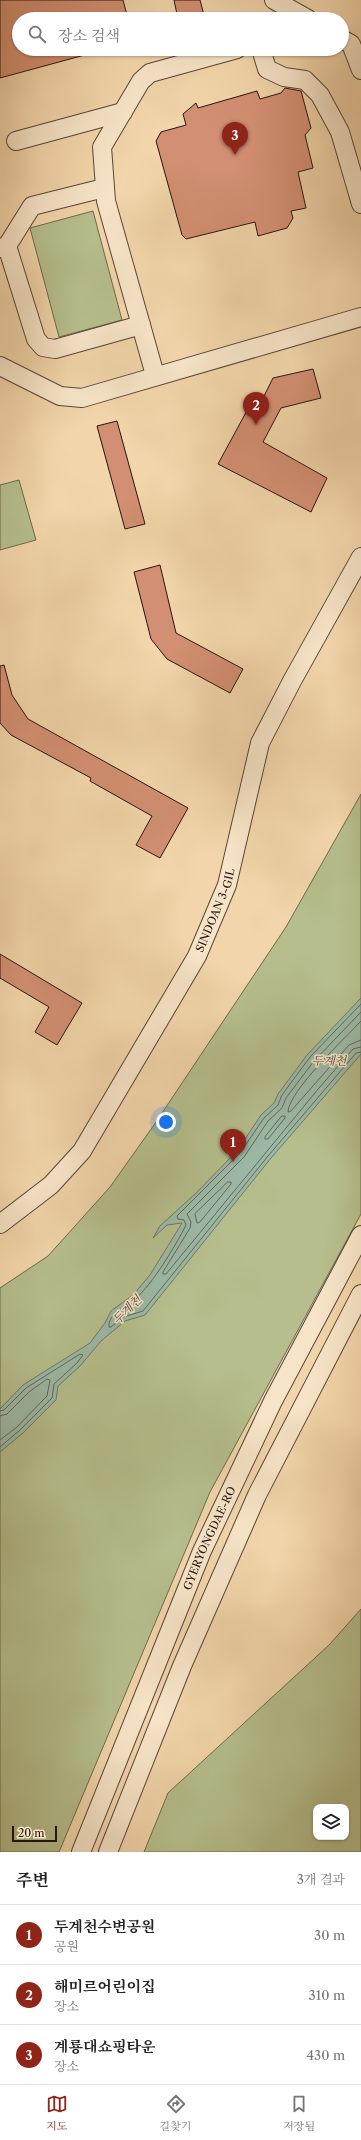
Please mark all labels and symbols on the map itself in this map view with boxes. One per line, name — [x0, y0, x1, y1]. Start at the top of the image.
pin: 3 — [222, 122, 248, 155]
pin: 2 — [243, 392, 269, 425]
street label: SINDOAN 3-GIL — [192, 866, 238, 954]
water label: 두계천 — [312, 1053, 348, 1068]
your location — [156, 1112, 176, 1132]
pin: 1 — [220, 1129, 246, 1162]
water label: 두계천 — [109, 1291, 145, 1327]
street label: GYERYONGDAE-RO — [180, 1484, 239, 1592]
scale bar — [12, 1824, 57, 1843]

